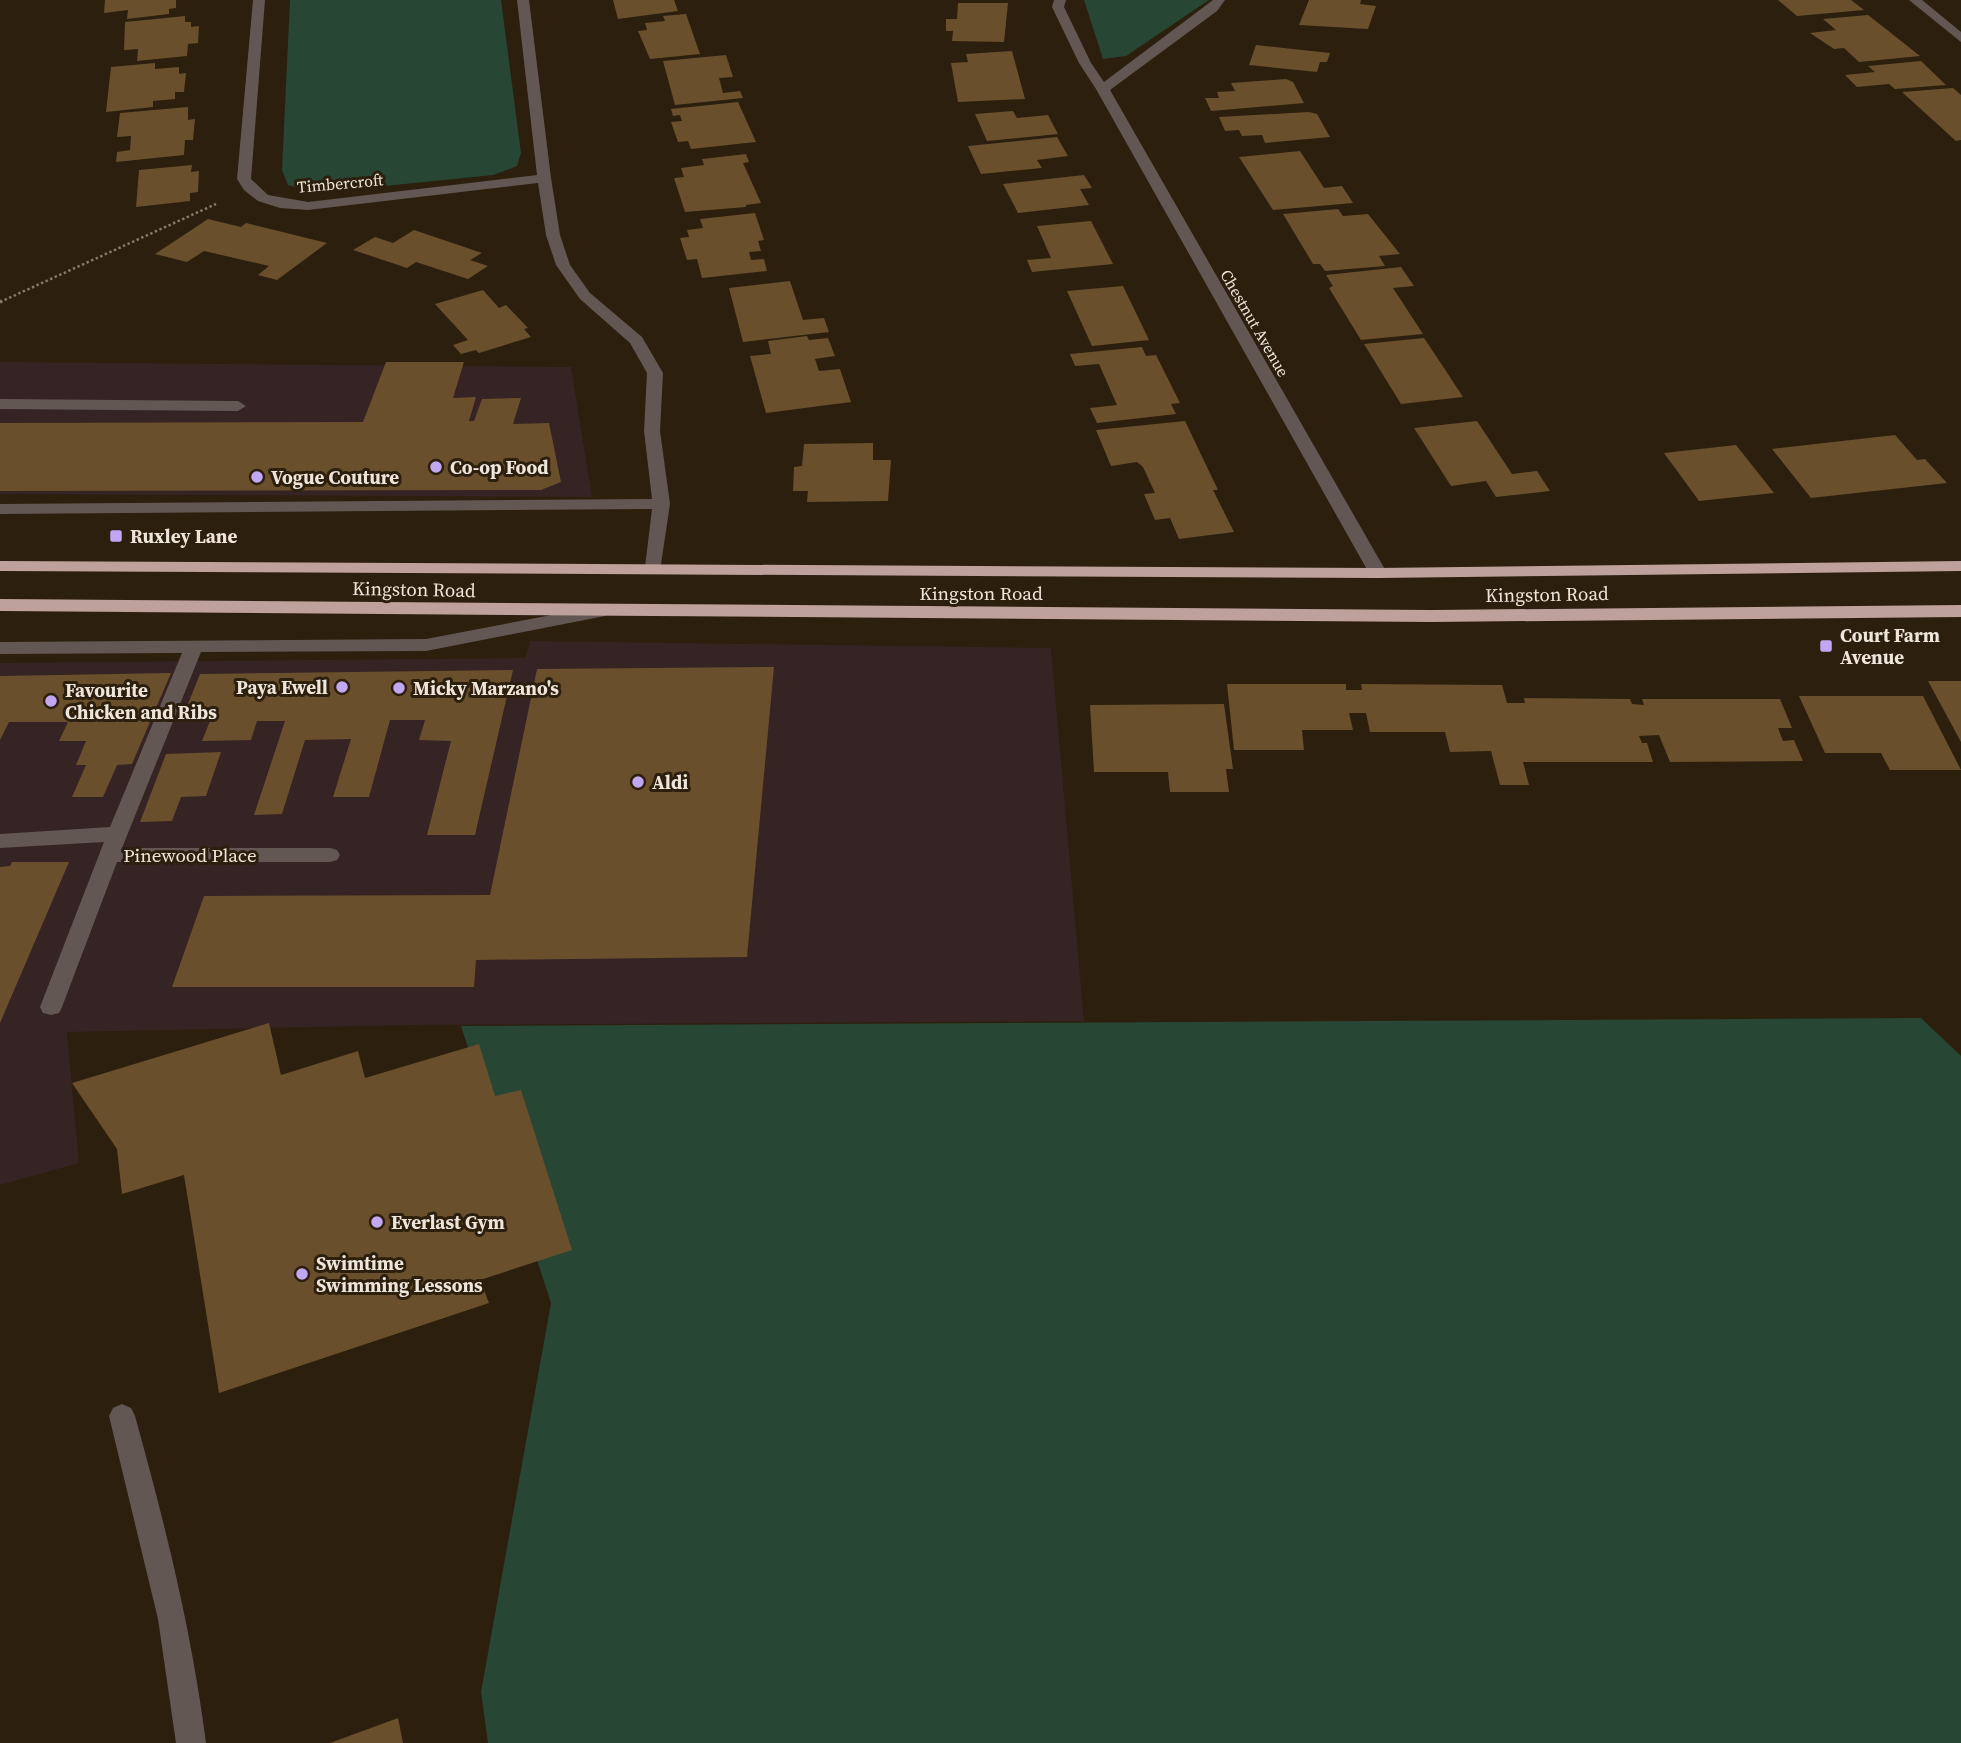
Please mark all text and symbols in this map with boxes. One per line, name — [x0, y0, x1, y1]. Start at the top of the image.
street label: Timbercroft — [296, 168, 385, 198]
street label: Chestnut Avenue — [1215, 265, 1295, 381]
place label: Co-op Food — [450, 454, 549, 480]
marker: Co-op Food — [428, 459, 444, 475]
place label: Vogue Couture — [271, 464, 399, 490]
marker: Vogue Couture — [249, 469, 265, 485]
place label: Ruxley Lane — [130, 523, 237, 549]
marker: Ruxley Lane — [108, 528, 124, 544]
street label: Kingston Road — [352, 575, 476, 603]
street label: Kingston Road — [919, 580, 1043, 606]
street label: Kingston Road — [1485, 580, 1609, 608]
place label: Court Farm Avenue — [1840, 622, 1940, 670]
marker: Court Farm Avenue — [1818, 638, 1834, 654]
place label: Paya Ewell — [236, 674, 328, 700]
place label: Micky Marzano's — [413, 675, 559, 701]
place label: Favourite Chicken and Ribs — [65, 677, 217, 725]
marker: Paya Ewell — [334, 679, 350, 695]
marker: Micky Marzano's — [391, 680, 407, 696]
marker: Favourite Chicken and Ribs — [43, 693, 59, 709]
place label: Aldi — [652, 769, 688, 795]
marker: Aldi — [630, 774, 646, 790]
street label: Pinewood Place — [123, 842, 257, 868]
place label: Everlast Gym — [391, 1209, 505, 1235]
marker: Everlast Gym — [369, 1214, 385, 1230]
place label: Swimtime Swimming Lessons — [316, 1250, 483, 1298]
marker: Swimtime Swimming Lessons — [294, 1266, 310, 1282]

